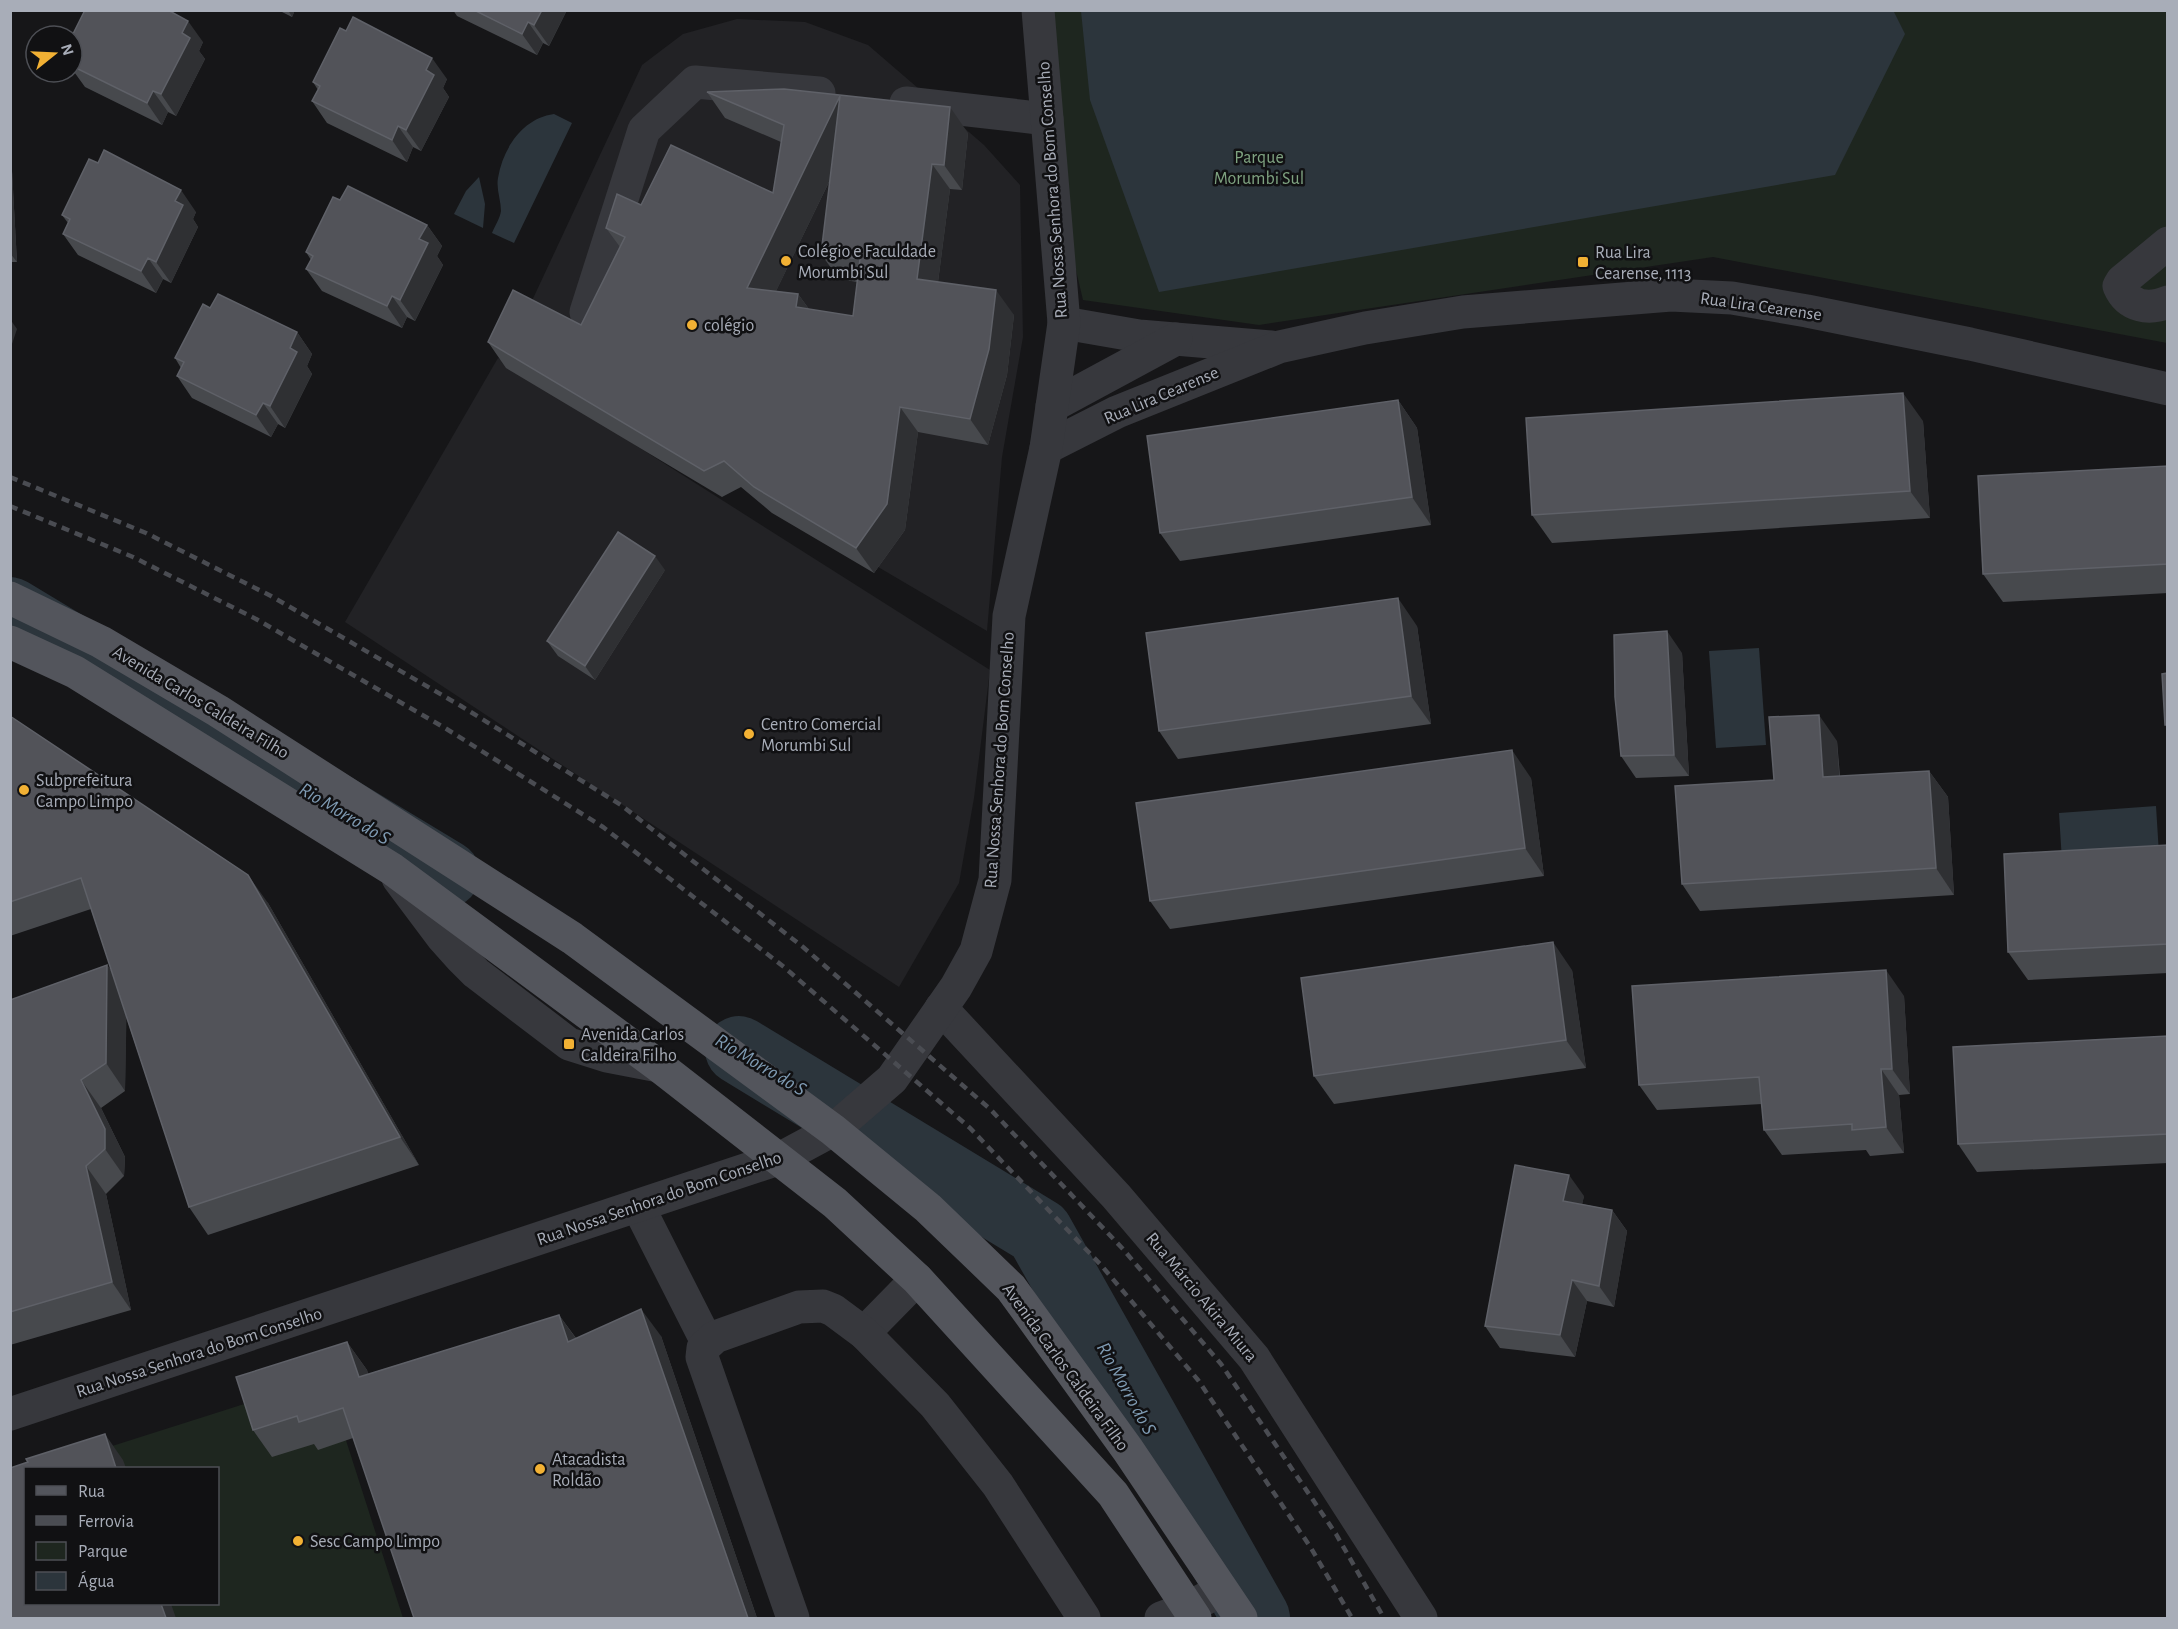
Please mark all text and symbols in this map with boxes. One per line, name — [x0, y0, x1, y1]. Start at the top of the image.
north arrow — [24, 24, 84, 84]
text: N — [58, 42, 77, 57]
street label: Rua Nossa Senhora do Bom Conselho — [1035, 61, 1071, 319]
park label: Parque Morumbi Sul — [1214, 149, 1304, 188]
place label: Colégio e Faculdade Morumbi Sul — [798, 243, 936, 282]
place label: Rua Lira Cearense, 1113 — [1595, 244, 1691, 283]
marker: Colégio e Faculdade Morumbi Sul — [779, 254, 793, 268]
marker: Rua Lira Cearense, 1113 — [1576, 255, 1590, 269]
street label: Rua Lira Cearense — [1699, 290, 1823, 324]
place label: colégio — [704, 317, 754, 335]
marker: colégio — [685, 318, 699, 332]
street label: Rua Lira Cearense — [1101, 364, 1221, 428]
street label: Rua Nossa Senhora do Bom Conselho — [982, 631, 1018, 889]
street label: Avenida Carlos Caldeira Filho — [109, 643, 292, 763]
place label: Centro Comercial Morumbi Sul — [761, 716, 881, 755]
marker: Centro Comercial Morumbi Sul — [742, 727, 756, 741]
place label: Subprefeitura Campo Limpo — [36, 772, 133, 811]
water label: Rio Morro do S — [296, 779, 393, 849]
marker: Subprefeitura Campo Limpo — [17, 783, 31, 797]
place label: Avenida Carlos Caldeira Filho — [581, 1026, 684, 1065]
water label: Rio Morro do S — [712, 1030, 809, 1100]
marker: Avenida Carlos Caldeira Filho — [562, 1037, 576, 1051]
street label: Rua Nossa Senhora do Bom Conselho — [535, 1148, 784, 1249]
street label: Rua Márcio Akira Miura — [1142, 1230, 1260, 1366]
street label: Avenida Carlos Caldeira Filho — [999, 1281, 1132, 1455]
street label: Rua Nossa Senhora do Bom Conselho — [74, 1305, 325, 1401]
water label: Rio Morro do S — [1093, 1339, 1160, 1438]
place label: Atacadista Roldão — [552, 1451, 626, 1490]
marker: Atacadista Roldão — [533, 1462, 547, 1476]
legend — [24, 1467, 219, 1605]
text: Rua — [78, 1483, 105, 1501]
text: Ferrovia — [78, 1513, 134, 1531]
place label: Sesc Campo Limpo — [310, 1533, 440, 1551]
marker: Sesc Campo Limpo — [291, 1534, 305, 1548]
text: Parque — [78, 1543, 127, 1561]
text: Água — [78, 1570, 115, 1591]

